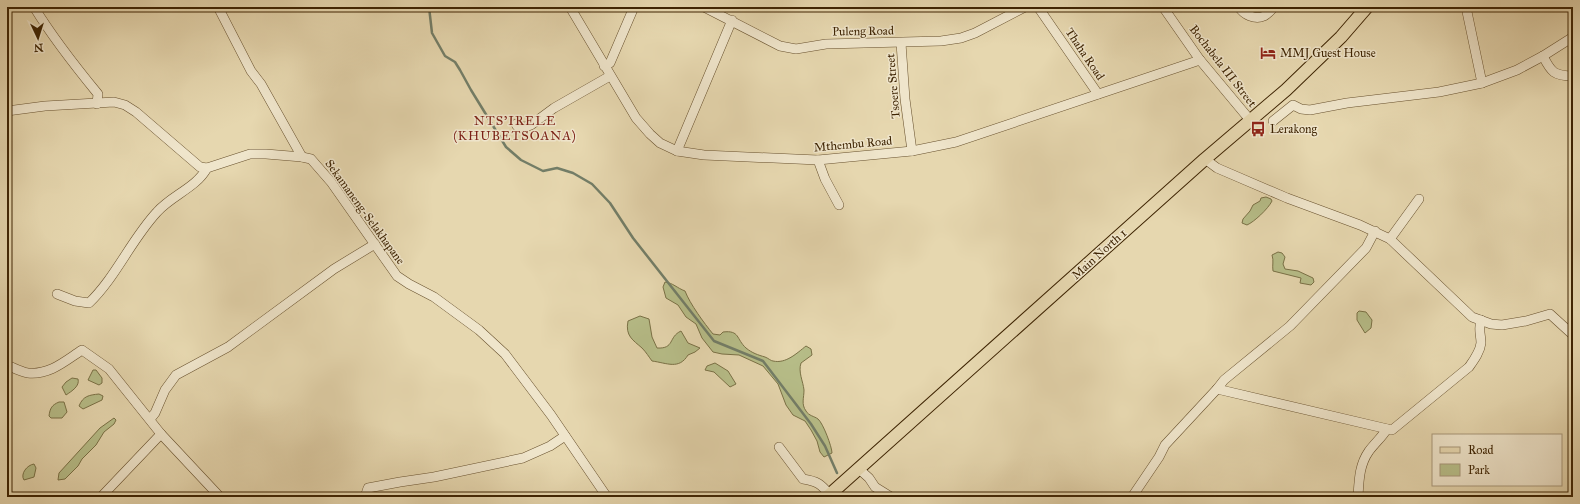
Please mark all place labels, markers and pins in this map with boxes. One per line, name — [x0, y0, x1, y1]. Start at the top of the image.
hotel icon: MMJ Guest House — [1259, 44, 1277, 62]
place label: MMJ Guest House — [1280, 46, 1376, 61]
bus stop icon: Lerakong — [1249, 120, 1267, 138]
place label: Lerakong — [1270, 122, 1318, 137]

